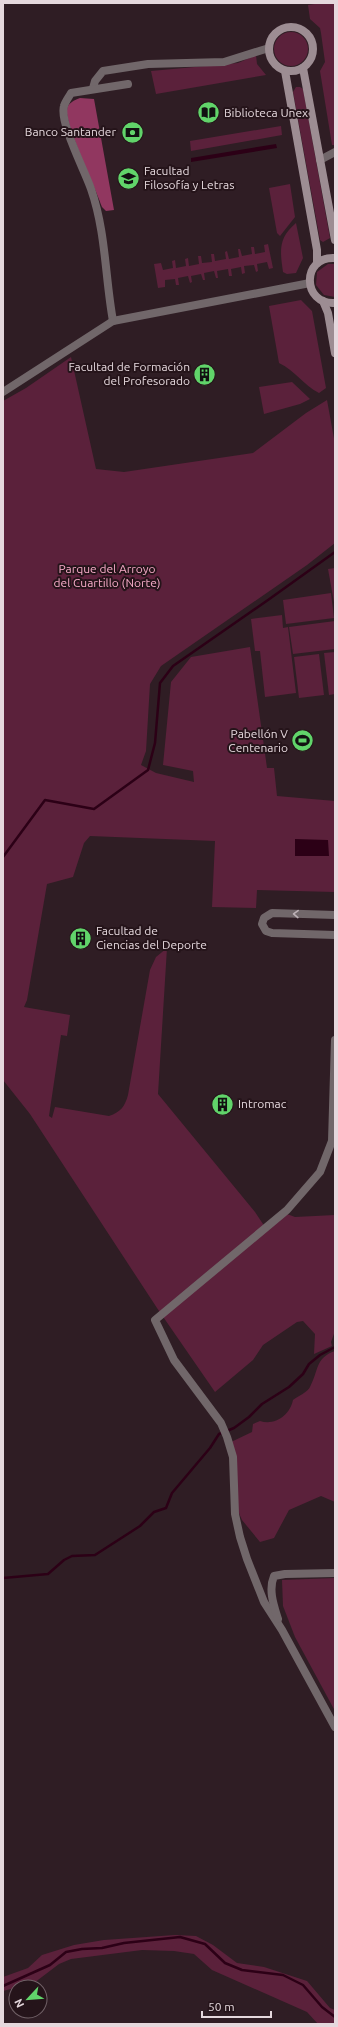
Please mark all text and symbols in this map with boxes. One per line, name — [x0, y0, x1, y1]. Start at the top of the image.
library icon: Biblioteca Unex — [195, 100, 221, 126]
place label: Biblioteca Unex — [224, 106, 308, 119]
bank icon: Banco Santander — [119, 119, 145, 145]
place label: Banco Santander — [25, 125, 116, 138]
place label: Facultad Filosofía y Letras — [144, 164, 234, 191]
school or university icon: Facultad Filosofía y Letras — [115, 165, 141, 191]
place label: Facultad de Formación del Profesorado — [69, 360, 190, 387]
building icon: Facultad de Formación del Profesorado — [192, 361, 218, 387]
park label: Parque del Arroyo del Cuartillo (Norte) — [54, 562, 160, 590]
place label: Pabellón V Centenario — [228, 727, 288, 754]
sports icon: Pabellón V Centenario — [290, 728, 316, 754]
one-way arrow — [293, 910, 299, 918]
place label: Facultad de Ciencias del Deporte — [96, 924, 207, 951]
building icon: Facultad de Ciencias del Deporte — [67, 925, 93, 951]
building icon: Intromac — [209, 1091, 235, 1117]
place label: Intromac — [238, 1097, 287, 1110]
north arrow — [8, 1979, 48, 2019]
scale bar — [202, 1993, 271, 2019]
text: N — [12, 1997, 26, 2010]
text: 50 m — [208, 2000, 235, 2013]

